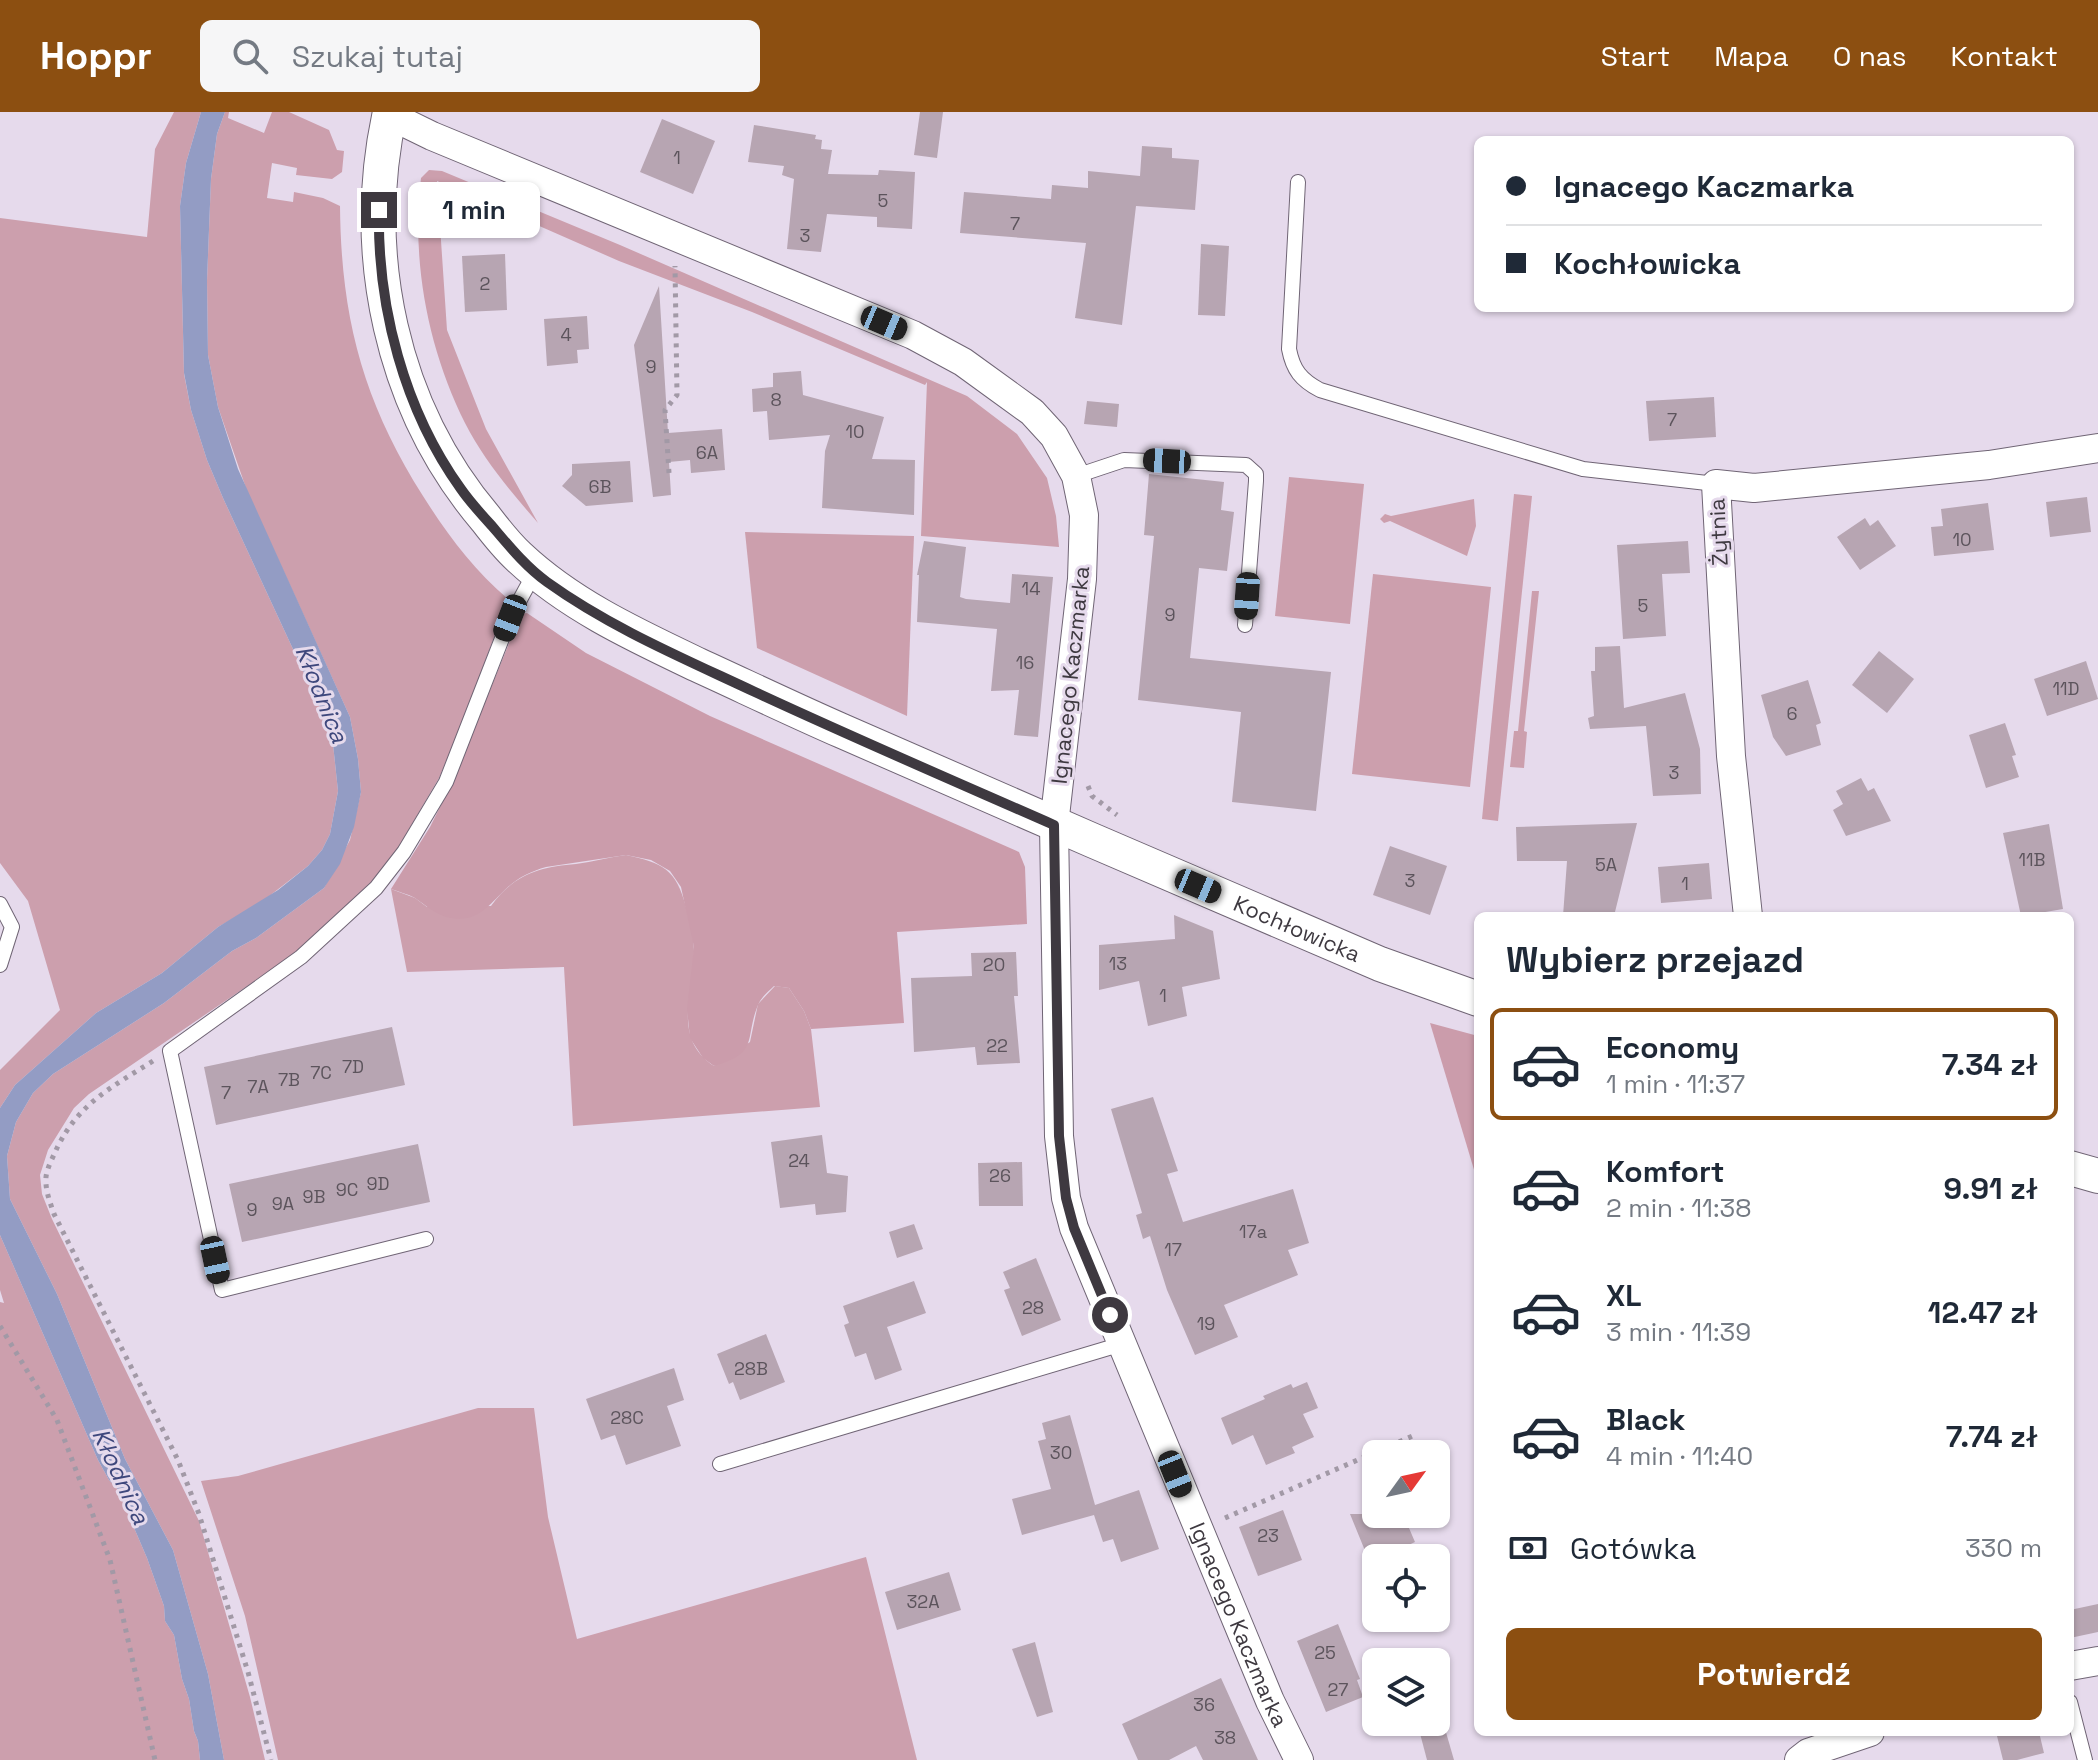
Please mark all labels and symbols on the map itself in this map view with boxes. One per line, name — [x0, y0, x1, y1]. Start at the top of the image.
house number: 1 — [673, 146, 681, 169]
callout: 1 min — [407, 182, 539, 238]
house number: 5 — [878, 189, 888, 212]
route end — [361, 192, 397, 228]
house number: 7 — [1010, 212, 1020, 235]
house number: 3 — [800, 224, 810, 247]
house number: 2 — [480, 272, 490, 295]
car — [857, 303, 911, 343]
house number: 4 — [560, 323, 572, 346]
house number: 9 — [645, 355, 657, 378]
house number: 8 — [770, 388, 782, 411]
house number: 7 — [1667, 408, 1677, 431]
house number: 10 — [845, 420, 865, 443]
house number: 6A — [696, 441, 718, 464]
car — [1142, 448, 1192, 474]
house number: 6B — [589, 475, 611, 498]
street label: Żytnia — [1702, 497, 1734, 567]
house number: 10 — [1952, 528, 1972, 551]
street label: Ignacego Kaczmarka — [1045, 564, 1095, 785]
car — [1233, 571, 1261, 621]
house number: 14 — [1022, 577, 1040, 600]
car — [490, 591, 530, 645]
house number: 5 — [1638, 594, 1648, 617]
house number: 9 — [1164, 603, 1176, 626]
water label: Kłodnica — [288, 641, 356, 747]
house number: 16 — [1016, 651, 1034, 674]
house number: 11D — [2053, 677, 2079, 700]
house number: 6 — [1786, 702, 1798, 725]
house number: 3 — [1669, 761, 1679, 784]
house number: 11B — [2019, 848, 2045, 871]
house number: 5A — [1595, 853, 1617, 876]
car — [1171, 866, 1225, 906]
house number: 3 — [1405, 869, 1415, 892]
house number: 1 — [1681, 872, 1689, 895]
street label: Kochłowicka — [1229, 889, 1365, 968]
house number: 13 — [1109, 952, 1127, 975]
house number: 20 — [983, 953, 1005, 976]
house number: 1 — [1159, 984, 1167, 1007]
house number: 22 — [986, 1034, 1008, 1057]
house number: 7D — [342, 1055, 364, 1078]
house number: 7C — [310, 1061, 332, 1084]
house number: 7B — [278, 1068, 300, 1091]
house number: 7A — [247, 1075, 269, 1098]
house number: 7 — [221, 1081, 231, 1104]
house number: 24 — [788, 1149, 810, 1172]
house number: 26 — [989, 1164, 1011, 1187]
house number: 9D — [367, 1172, 389, 1195]
house number: 9C — [336, 1178, 358, 1201]
house number: 9B — [303, 1185, 325, 1208]
house number: 9A — [272, 1192, 294, 1215]
house number: 9 — [246, 1198, 258, 1221]
house number: 17a — [1239, 1220, 1267, 1243]
car — [198, 1234, 232, 1286]
house number: 17 — [1164, 1238, 1182, 1261]
house number: 28 — [1022, 1296, 1044, 1319]
route start — [1092, 1297, 1128, 1333]
house number: 19 — [1197, 1312, 1215, 1335]
house number: 28B — [734, 1357, 768, 1380]
house number: 28C — [610, 1406, 644, 1429]
water label: Kłodnica — [85, 1423, 157, 1529]
north arrow — [1362, 1440, 1450, 1528]
house number: 30 — [1050, 1441, 1072, 1464]
car — [1155, 1447, 1195, 1501]
street label: Ignacego Kaczmarka — [1184, 1518, 1295, 1732]
house number: 23 — [1257, 1524, 1279, 1547]
house number: 32A — [906, 1590, 940, 1613]
house number: 25 — [1314, 1641, 1336, 1664]
house number: 27 — [1328, 1678, 1348, 1701]
house number: 36 — [1193, 1693, 1215, 1716]
house number: 38 — [1214, 1726, 1236, 1749]

